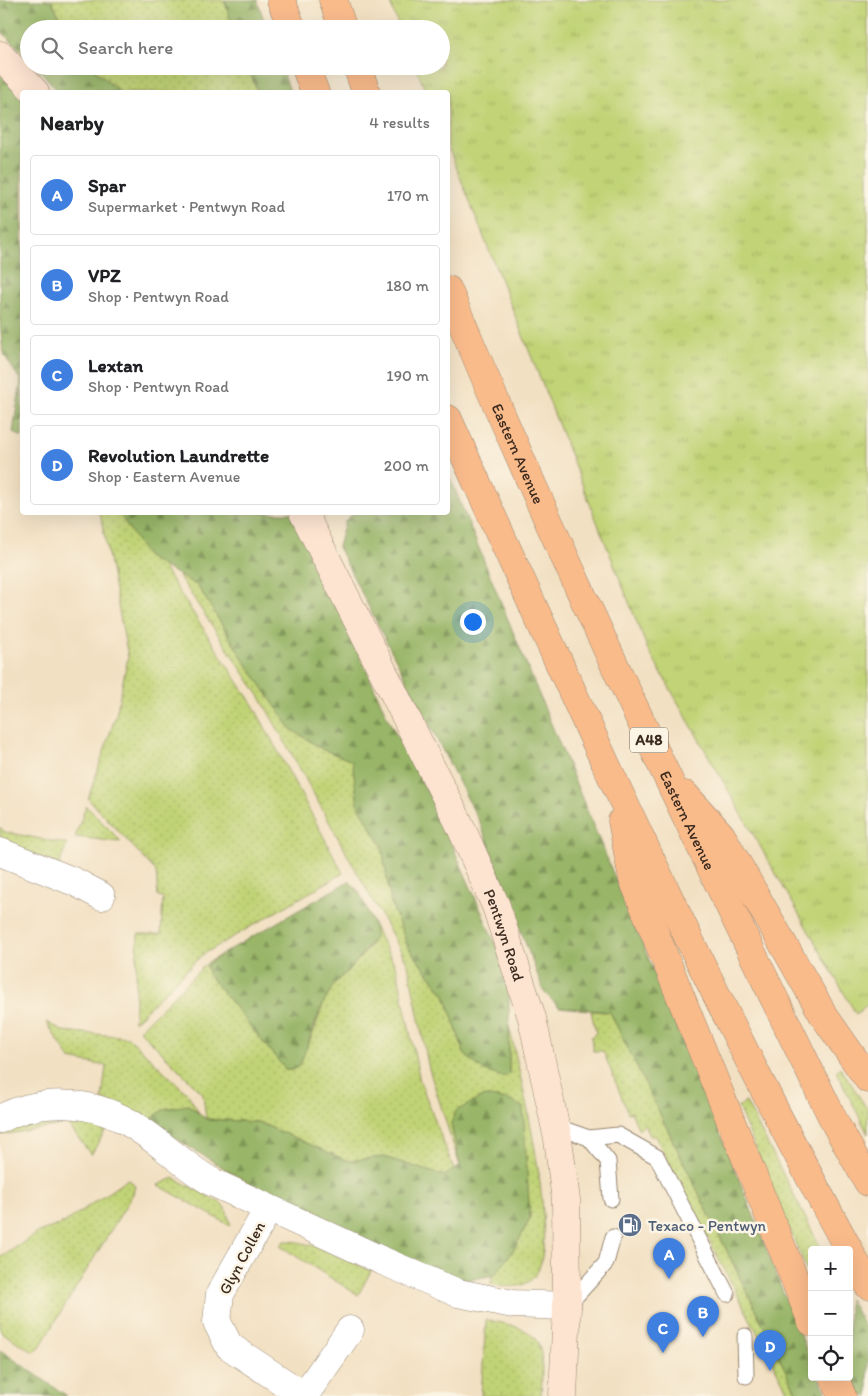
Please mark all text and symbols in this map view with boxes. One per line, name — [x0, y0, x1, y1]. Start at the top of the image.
search box — [20, 20, 450, 75]
icon: search — [38, 34, 66, 62]
text: Search here — [78, 36, 173, 59]
text: Nearby — [40, 110, 104, 135]
text: 4 results — [369, 113, 430, 132]
text: Spar — [88, 174, 126, 197]
text: A — [52, 186, 62, 205]
text: 170 m — [387, 186, 429, 205]
text: Supermarket · Pentwyn Road — [88, 197, 285, 216]
text: VPZ — [88, 264, 121, 287]
text: B — [52, 276, 62, 295]
text: 180 m — [386, 276, 429, 295]
text: Shop · Pentwyn Road — [88, 287, 229, 306]
text: Lextan — [88, 354, 143, 377]
text: C — [52, 366, 62, 385]
text: 190 m — [386, 366, 429, 385]
text: Shop · Pentwyn Road — [88, 377, 229, 396]
street label: Eastern Avenue — [488, 400, 549, 507]
text: Revolution Laundrette — [88, 444, 269, 467]
text: D — [52, 456, 62, 475]
text: 200 m — [384, 456, 429, 475]
text: Shop · Eastern Avenue — [88, 467, 240, 486]
your location — [460, 609, 486, 635]
road number: A48 — [630, 728, 668, 752]
street label: Eastern Avenue — [656, 767, 720, 873]
street label: Pentwyn Road — [480, 886, 529, 984]
fuel station icon: Texaco - Pentwyn — [617, 1212, 643, 1238]
place label: Texaco - Pentwyn — [648, 1216, 767, 1235]
street label: Glyn Collen — [215, 1218, 269, 1298]
pin: A — [653, 1238, 685, 1279]
map controls — [808, 1246, 853, 1381]
button: + — [808, 1246, 853, 1291]
button: − — [808, 1291, 853, 1336]
pin: B — [687, 1296, 719, 1337]
pin: C — [647, 1312, 679, 1353]
pin: D — [754, 1330, 786, 1371]
button: locate — [808, 1336, 853, 1381]

